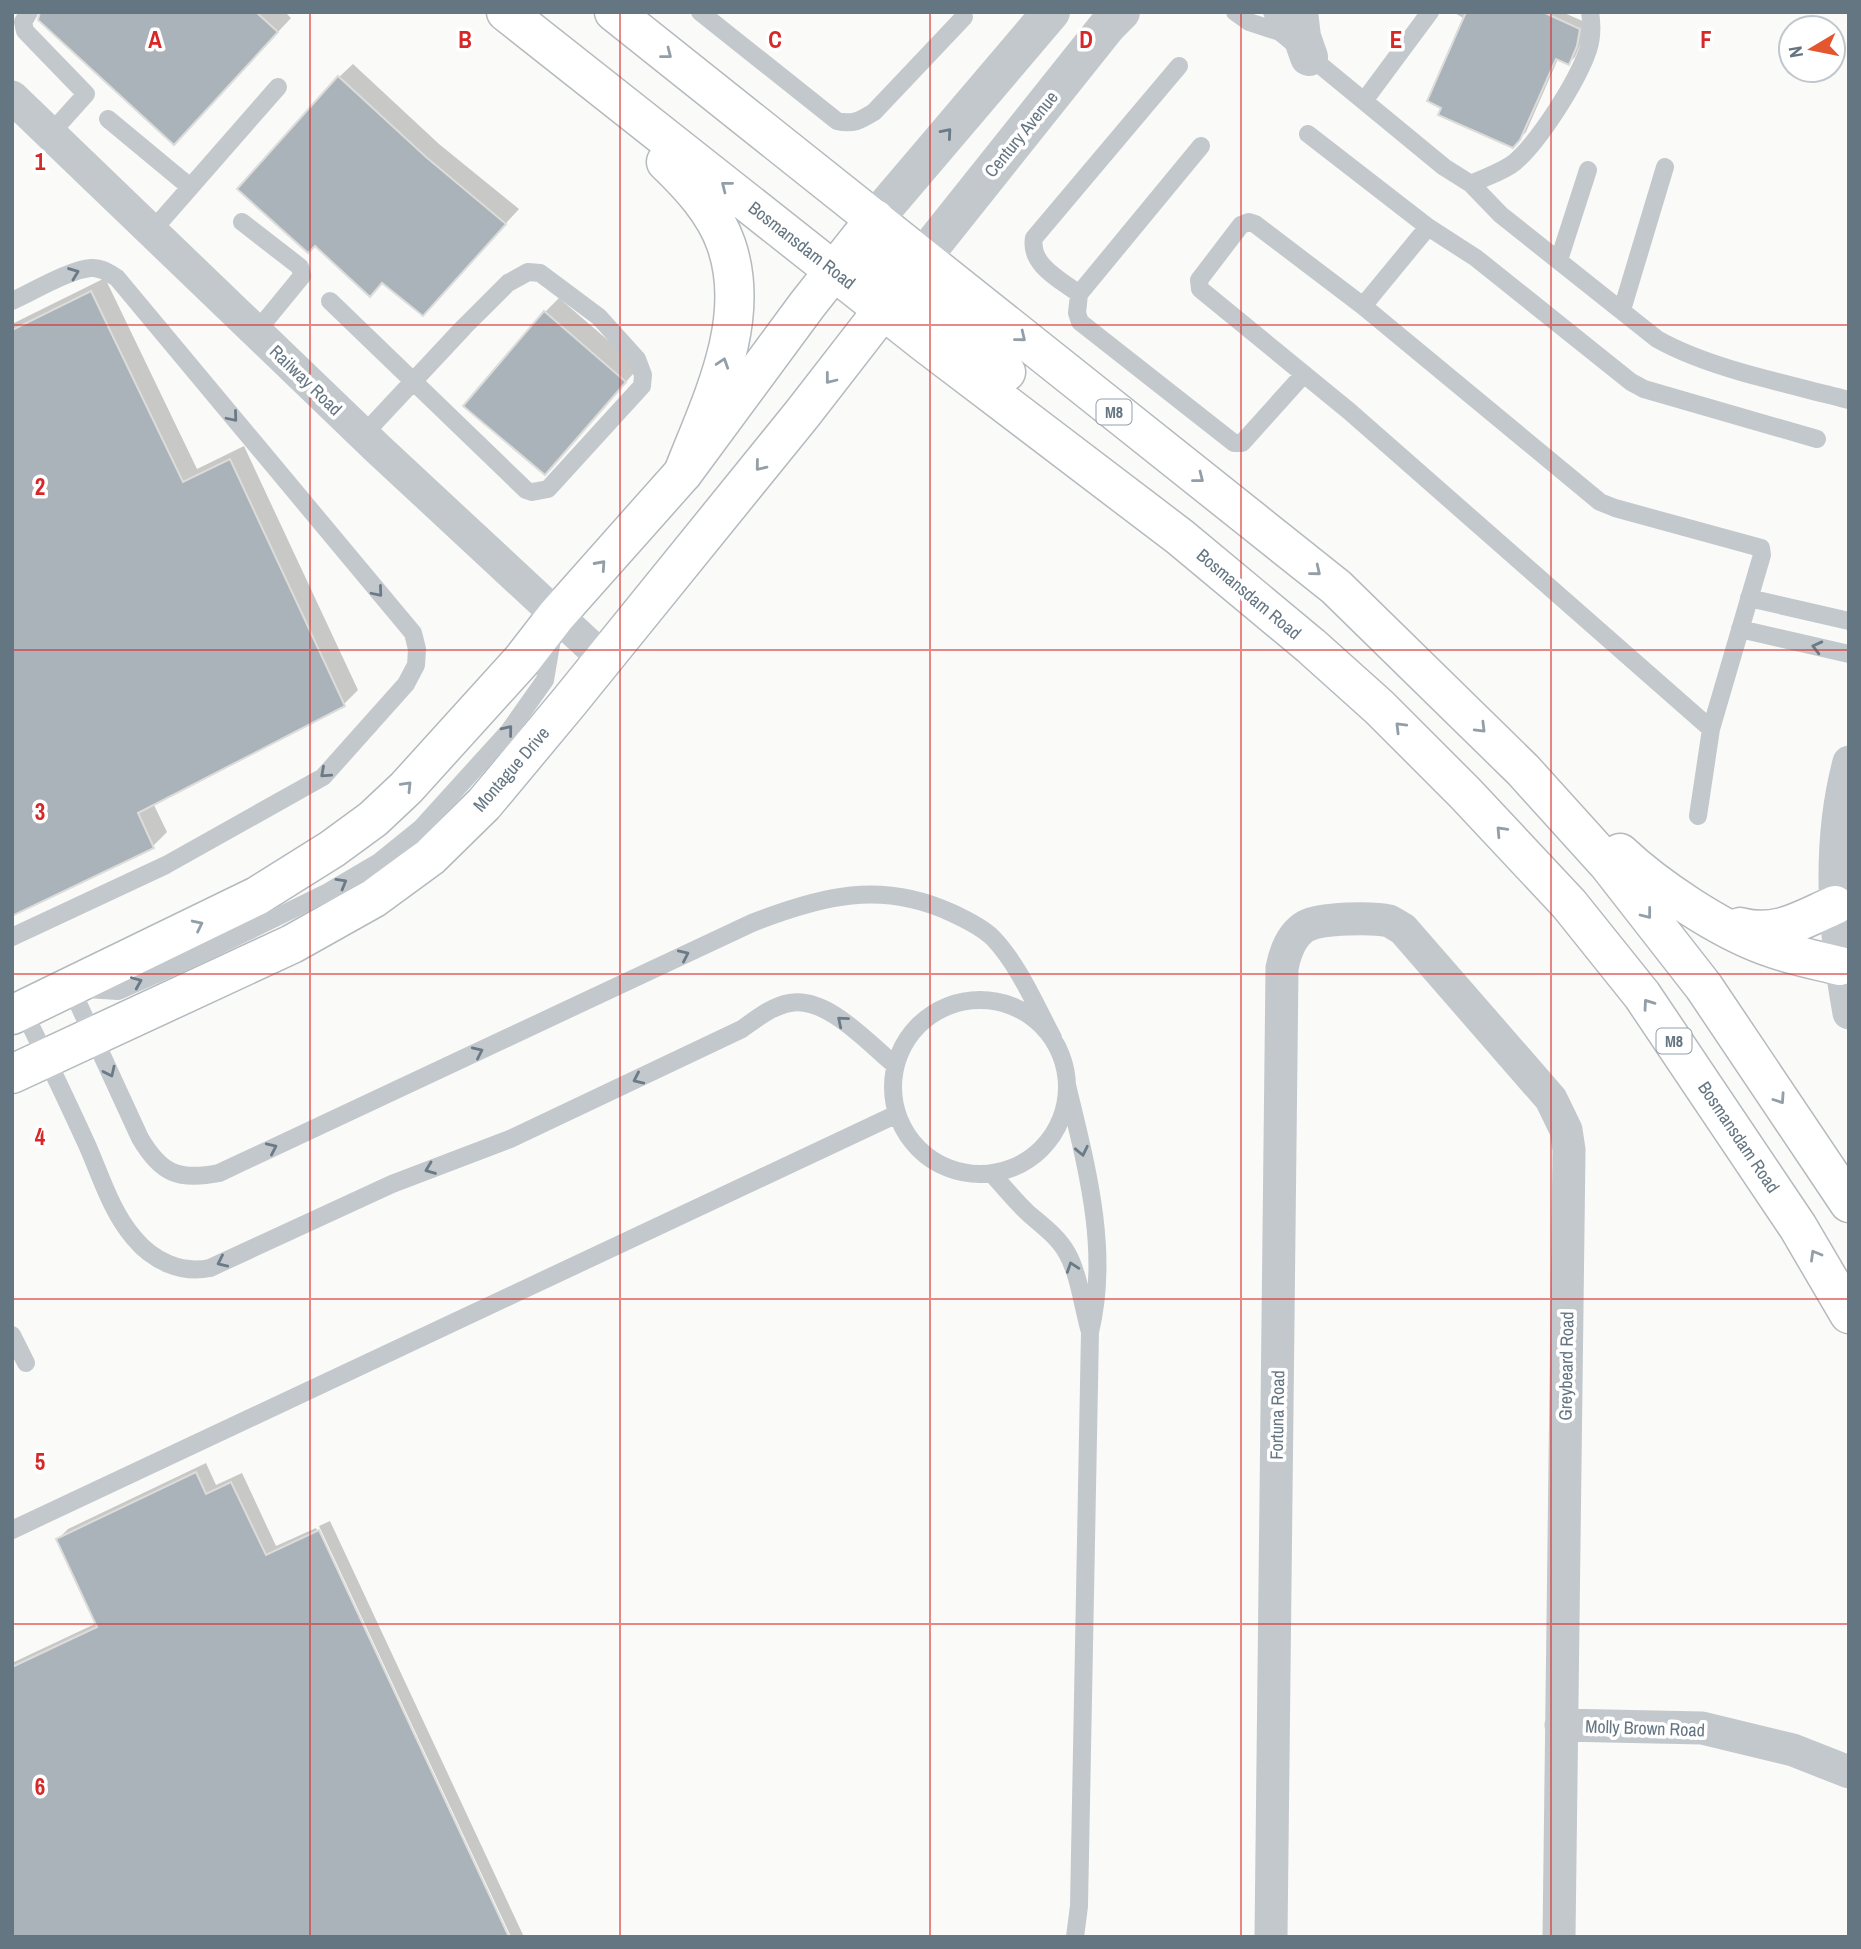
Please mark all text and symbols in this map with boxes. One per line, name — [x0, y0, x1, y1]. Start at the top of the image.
north arrow — [1777, 14, 1847, 84]
text: A — [148, 24, 162, 55]
text: B — [458, 24, 472, 55]
text: C — [768, 24, 782, 55]
text: D — [1079, 24, 1093, 55]
text: E — [1390, 24, 1402, 55]
text: F — [1700, 24, 1712, 55]
text: N — [1781, 44, 1809, 60]
one-way arrow — [660, 46, 672, 59]
street label: Century Avenue — [978, 85, 1064, 183]
one-way arrow — [939, 128, 951, 141]
text: 1 — [35, 146, 46, 177]
one-way arrow — [722, 181, 734, 194]
street label: Bosmansdam Road — [743, 195, 861, 295]
one-way arrow — [68, 267, 80, 281]
one-way arrow — [1013, 328, 1025, 341]
street label: Railway Road — [264, 339, 348, 421]
one-way arrow — [715, 357, 729, 369]
one-way arrow — [825, 372, 838, 384]
road number: M8 — [1096, 400, 1132, 424]
one-way arrow — [225, 409, 237, 422]
one-way arrow — [756, 458, 768, 471]
one-way arrow — [1191, 470, 1203, 483]
text: 2 — [35, 471, 45, 502]
street label: Bosmansdam Road — [1191, 543, 1307, 645]
one-way arrow — [593, 560, 605, 573]
one-way arrow — [1308, 563, 1320, 576]
one-way arrow — [370, 585, 383, 597]
one-way arrow — [1811, 641, 1823, 655]
one-way arrow — [1472, 719, 1485, 732]
street label: Montague Drive — [467, 721, 555, 817]
one-way arrow — [1395, 723, 1408, 736]
one-way arrow — [500, 726, 513, 738]
one-way arrow — [320, 765, 333, 777]
one-way arrow — [398, 782, 411, 795]
text: 3 — [35, 796, 45, 827]
one-way arrow — [1497, 826, 1509, 839]
one-way arrow — [335, 879, 348, 892]
one-way arrow — [1639, 906, 1652, 919]
one-way arrow — [191, 920, 203, 934]
one-way arrow — [677, 949, 689, 963]
one-way arrow — [130, 976, 143, 990]
one-way arrow — [1644, 999, 1656, 1012]
one-way arrow — [838, 1017, 851, 1029]
road number: M8 — [1656, 1028, 1692, 1054]
one-way arrow — [471, 1046, 483, 1060]
one-way arrow — [102, 1065, 116, 1077]
one-way arrow — [633, 1070, 645, 1084]
street label: Bosmansdam Road — [1692, 1076, 1786, 1198]
one-way arrow — [1771, 1091, 1784, 1104]
text: 4 — [35, 1121, 46, 1152]
one-way arrow — [265, 1142, 277, 1156]
one-way arrow — [1074, 1145, 1089, 1157]
one-way arrow — [425, 1161, 437, 1175]
one-way arrow — [1810, 1250, 1823, 1263]
one-way arrow — [217, 1254, 230, 1268]
one-way arrow — [1066, 1261, 1080, 1273]
street label: Greybeard Road — [1553, 1311, 1579, 1421]
street label: Fortuna Road — [1264, 1370, 1290, 1460]
text: 5 — [35, 1446, 45, 1477]
street label: Molly Brown Road — [1585, 1713, 1705, 1743]
text: 6 — [35, 1771, 45, 1802]

